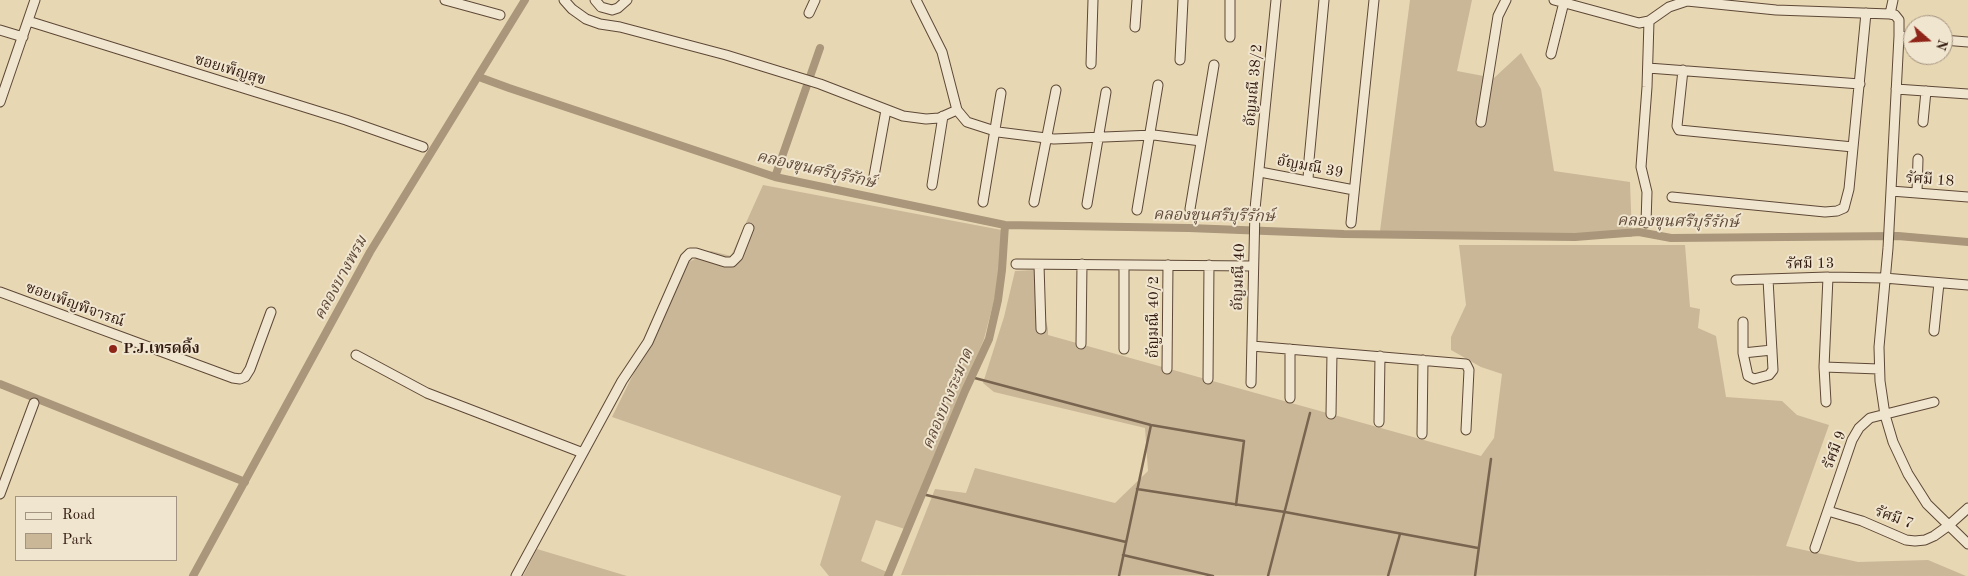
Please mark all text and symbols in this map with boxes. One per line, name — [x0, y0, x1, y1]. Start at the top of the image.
north arrow — [1903, 15, 1953, 65]
text: N — [1933, 37, 1950, 52]
street label: อัญมณี 38/2 — [1241, 43, 1267, 127]
street label: ซอยเพ็ญสุข — [192, 51, 268, 89]
water label: คลองขุนศรีบุรีรักษ์ — [755, 147, 877, 193]
street label: อัญมณี 39 — [1275, 152, 1345, 182]
street label: รัศมี 18 — [1905, 169, 1955, 191]
water label: คลองขุนศรีบุรีรักษ์ — [1153, 205, 1275, 227]
water label: คลองขุนศรีบุรีรักษ์ — [1617, 211, 1739, 233]
water label: คลองบางพรม — [310, 233, 372, 323]
street label: อัญมณี 40 — [1229, 243, 1249, 311]
street label: รัศมี 13 — [1786, 255, 1834, 273]
street label: อัญมณี 40/2 — [1145, 276, 1163, 358]
street label: ซอยเพ็ญพิจารณ์ — [23, 279, 127, 331]
place label: P.J.เทรดดิ้ง — [123, 340, 200, 358]
marker: P.J.เทรดดิ้ง — [107, 343, 119, 355]
water label: คลองบางระมาด — [918, 346, 978, 452]
street label: รัศมี 9 — [1819, 428, 1851, 472]
legend — [15, 496, 178, 561]
street label: รัศมี 7 — [1872, 503, 1916, 533]
text: Road — [62, 508, 95, 523]
text: Park — [62, 533, 93, 548]

